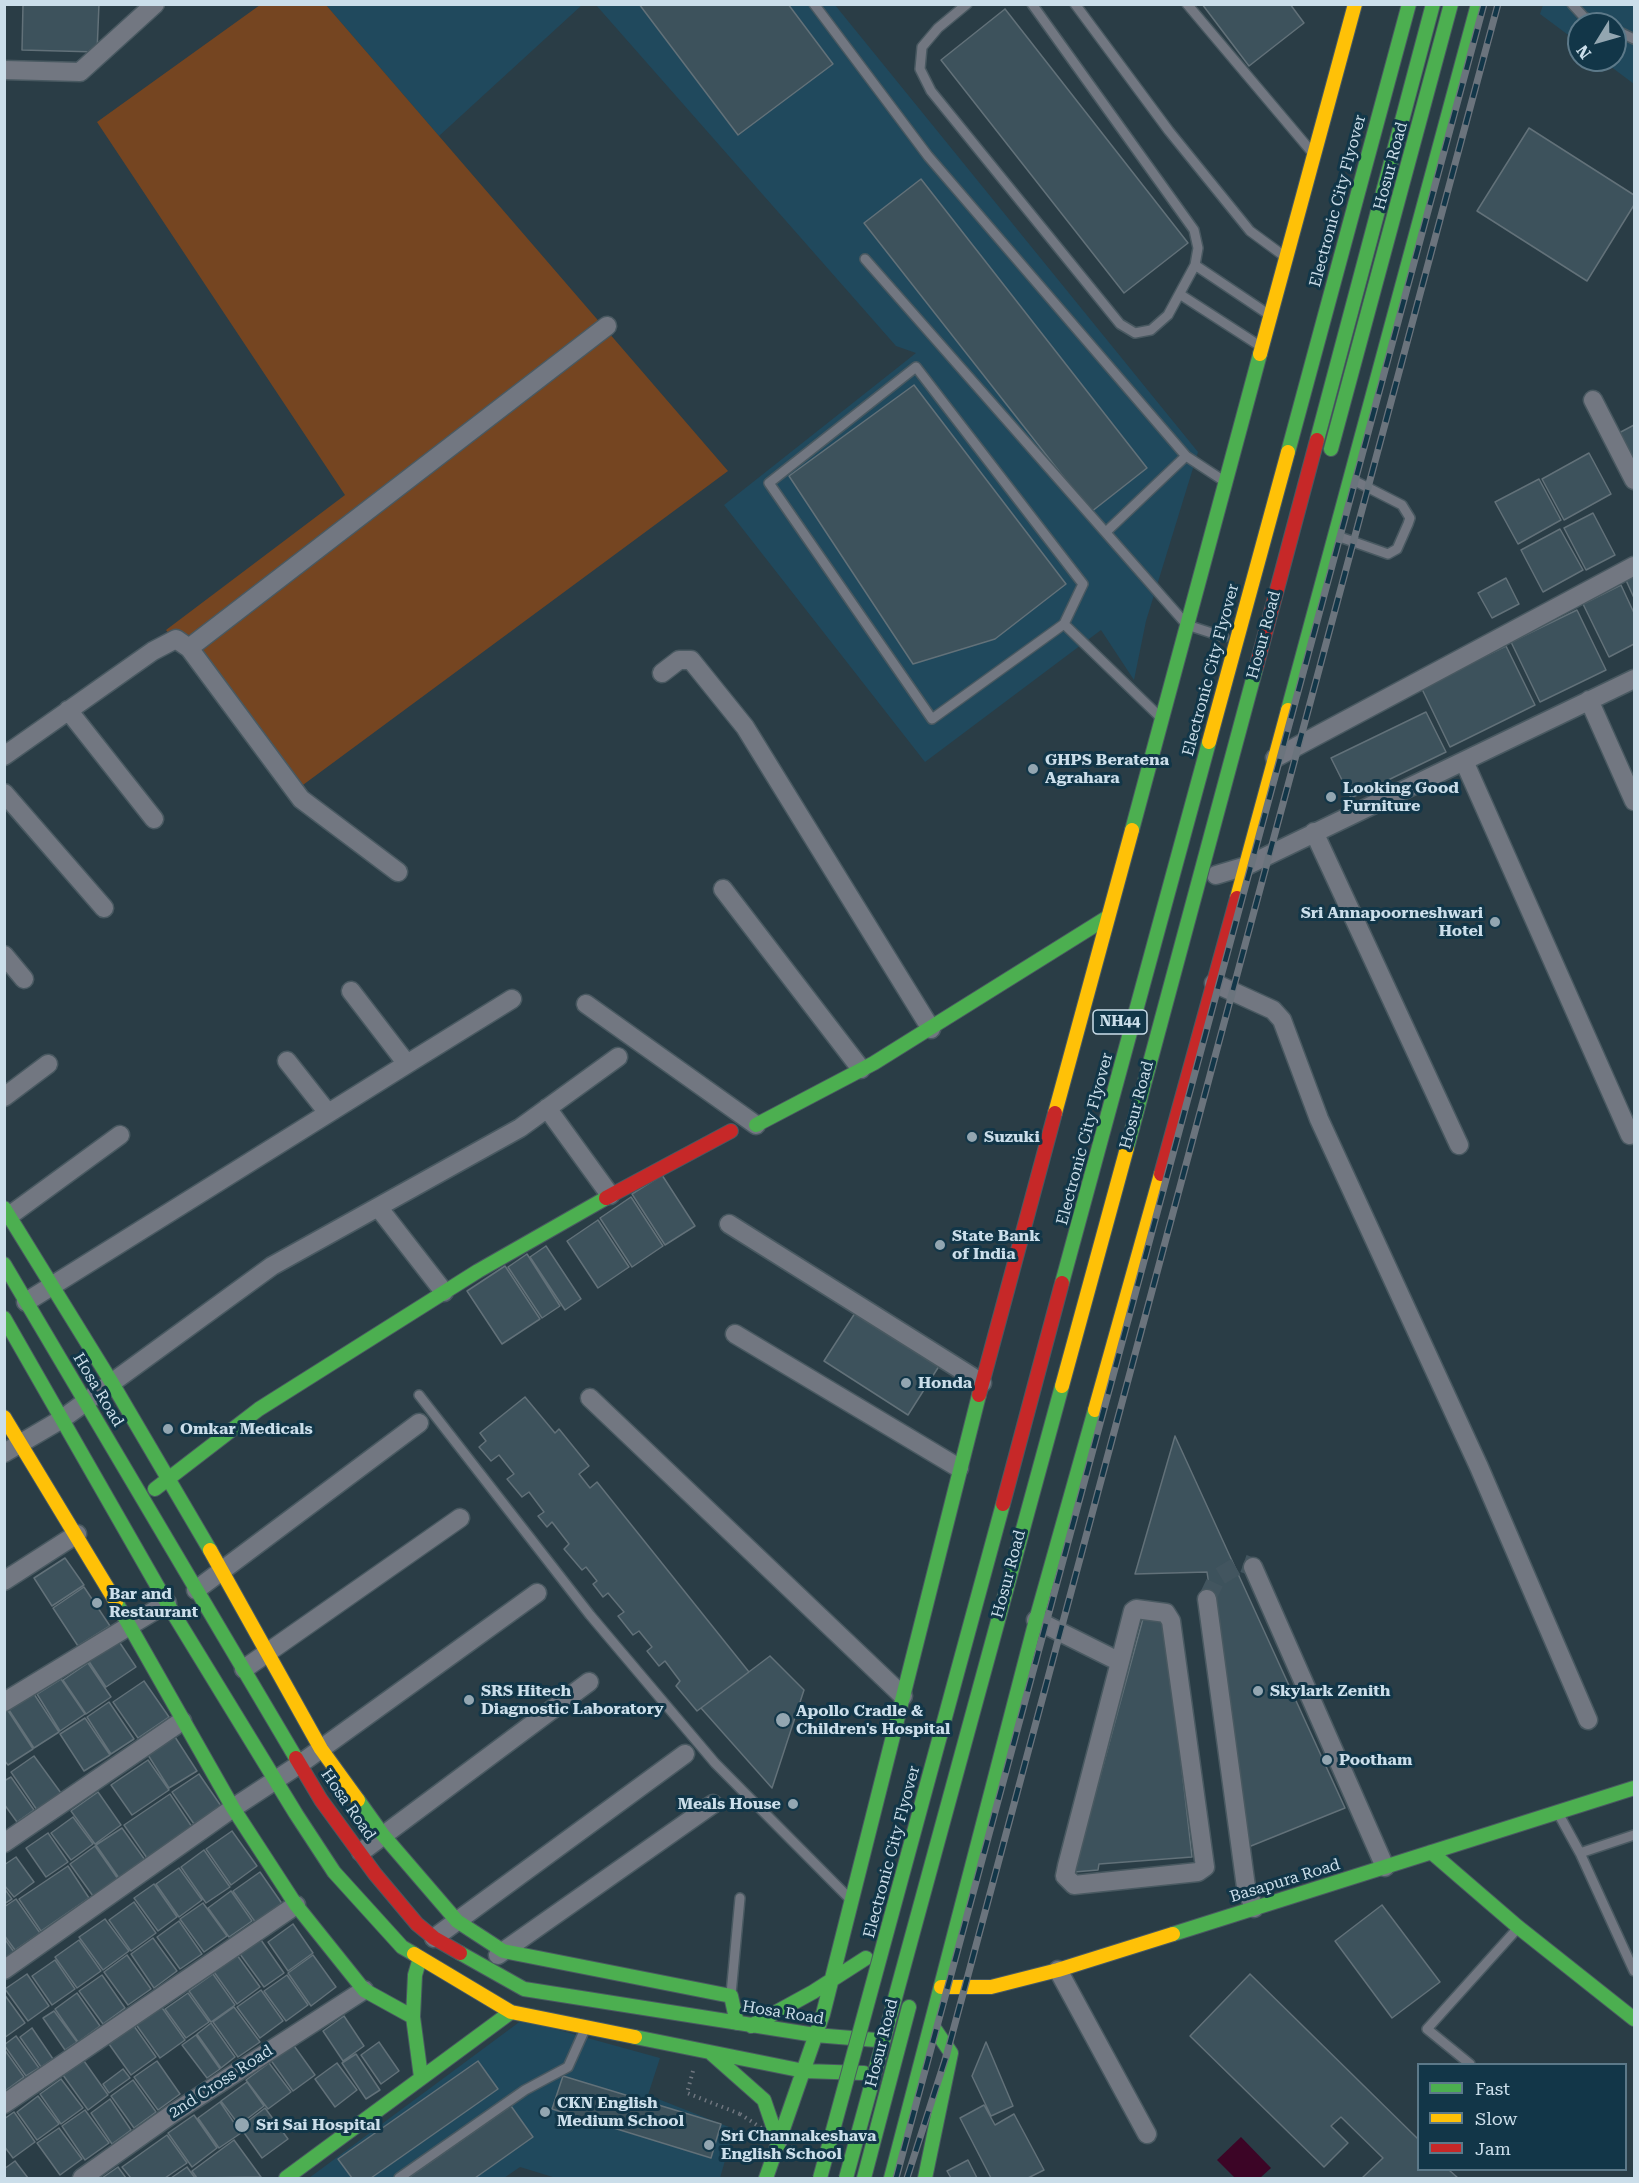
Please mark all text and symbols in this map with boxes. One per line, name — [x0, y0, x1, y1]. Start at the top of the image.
north arrow — [1567, 12, 1627, 72]
text: N — [1573, 41, 1595, 63]
street label: Electronic City Flyover — [1306, 113, 1370, 289]
street label: Hosur Road — [1370, 120, 1412, 212]
street label: Electronic City Flyover — [1179, 582, 1243, 758]
street label: Hosur Road — [1243, 589, 1285, 681]
place label: GHPS Beratena Agrahara — [1045, 750, 1169, 788]
marker: GHPS Beratena Agrahara — [1026, 762, 1040, 776]
place label: Looking Good Furniture — [1343, 778, 1459, 816]
marker: Looking Good Furniture — [1324, 790, 1338, 804]
place label: Sri Annapoorneshwari Hotel — [1301, 903, 1483, 941]
marker: Sri Annapoorneshwari Hotel — [1488, 915, 1502, 929]
road number: NH44 — [1093, 1010, 1147, 1034]
street label: Electronic City Flyover — [1053, 1051, 1117, 1227]
street label: Hosur Road — [1116, 1059, 1158, 1151]
place label: Suzuki — [984, 1127, 1040, 1147]
marker: Suzuki — [965, 1130, 979, 1144]
place label: State Bank of India — [952, 1226, 1040, 1264]
marker: State Bank of India — [933, 1238, 947, 1252]
street label: Hosa Road — [69, 1350, 127, 1430]
place label: Honda — [918, 1373, 972, 1393]
marker: Honda — [899, 1376, 913, 1390]
place label: Omkar Medicals — [180, 1419, 313, 1439]
marker: Omkar Medicals — [161, 1422, 175, 1436]
street label: Hosur Road — [988, 1528, 1030, 1620]
place label: Bar and Restaurant — [109, 1584, 198, 1622]
marker: Bar and Restaurant — [90, 1596, 104, 1610]
place label: SRS Hitech Diagnostic Laboratory — [481, 1681, 664, 1719]
place label: Skylark Zenith — [1270, 1681, 1390, 1701]
marker: Skylark Zenith — [1251, 1684, 1265, 1698]
marker: SRS Hitech Diagnostic Laboratory — [462, 1693, 476, 1707]
place label: Apollo Cradle & Children's Hospital — [796, 1701, 950, 1739]
marker: Apollo Cradle & Children's Hospital — [774, 1711, 792, 1729]
place label: Pootham — [1339, 1750, 1412, 1770]
marker: Pootham — [1320, 1753, 1334, 1767]
street label: Electronic City Flyover — [860, 1764, 924, 1940]
street label: Hosa Road — [316, 1766, 380, 1844]
place label: Meals House — [678, 1794, 781, 1814]
marker: Meals House — [786, 1797, 800, 1811]
street label: Basapura Road — [1228, 1855, 1342, 1907]
street label: Hosa Road — [741, 1997, 825, 2029]
street label: Hosur Road — [862, 1997, 902, 2089]
street label: 2nd Cross Road — [166, 2041, 276, 2123]
legend — [1417, 2063, 1627, 2171]
text: Fast — [1475, 2078, 1510, 2099]
place label: CKN English Medium School — [557, 2093, 684, 2131]
marker: CKN English Medium School — [538, 2105, 552, 2119]
text: Slow — [1475, 2108, 1517, 2129]
place label: Sri Sai Hospital — [256, 2115, 381, 2135]
marker: Sri Sai Hospital — [233, 2116, 251, 2134]
place label: Sri Channakeshava English School — [721, 2126, 876, 2164]
marker: Sri Channakeshava English School — [702, 2138, 716, 2152]
text: Jam — [1475, 2138, 1511, 2159]

